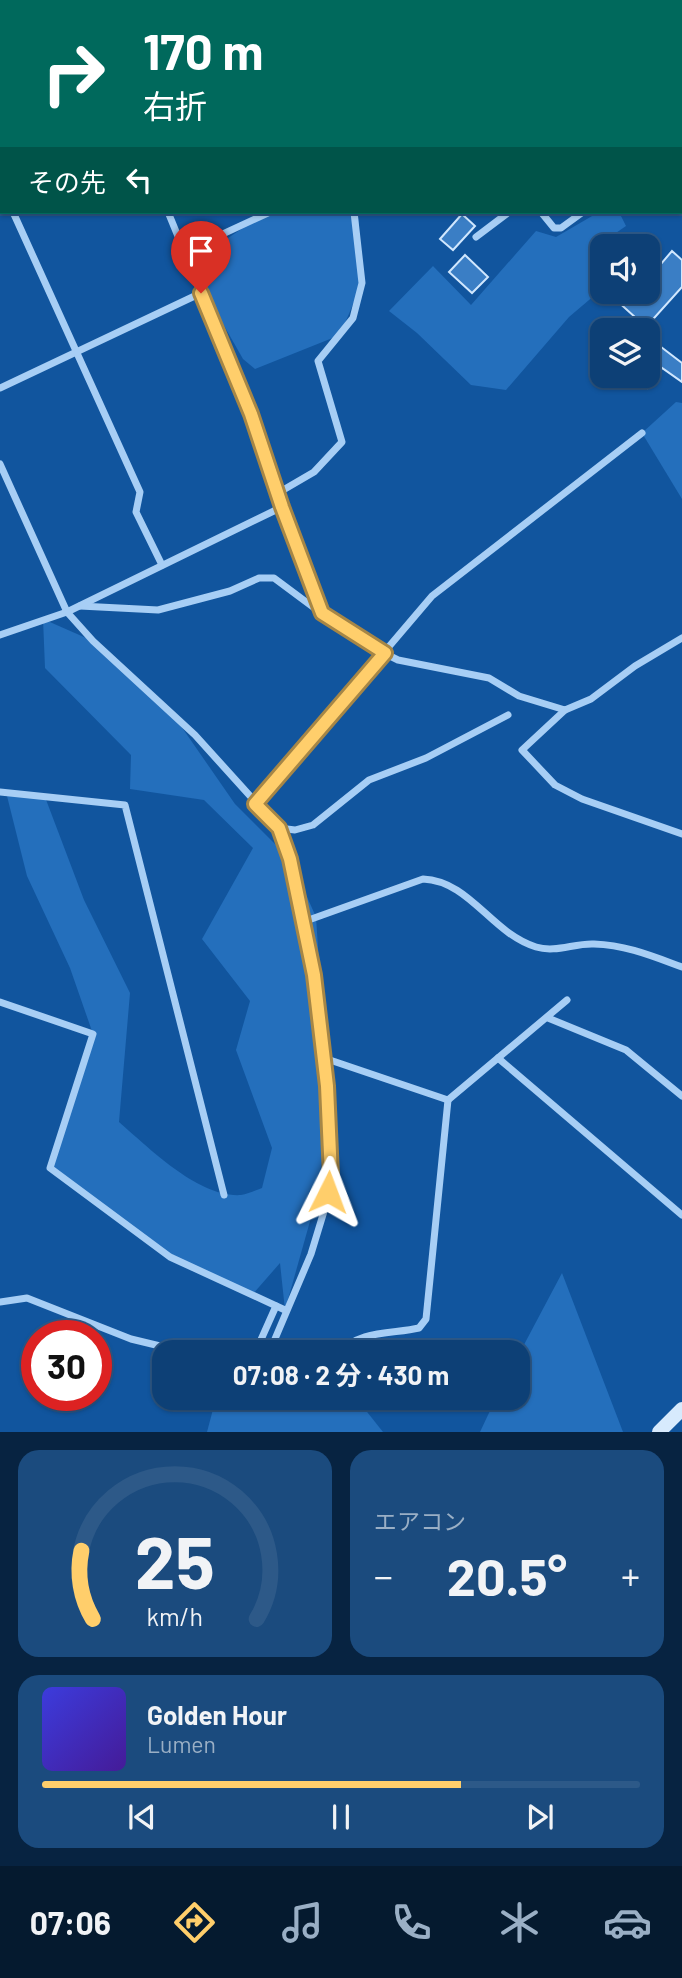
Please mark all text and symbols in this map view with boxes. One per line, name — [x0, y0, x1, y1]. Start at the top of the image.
text: 170 m — [143, 21, 263, 80]
icon: right — [28, 28, 119, 119]
text: 右折 — [143, 86, 207, 124]
icon: left — [120, 161, 158, 199]
text: その先 — [28, 166, 106, 197]
pin — [171, 221, 231, 293]
icon: arrive — [182, 232, 220, 270]
map controls — [590, 234, 660, 388]
button: sound — [590, 234, 660, 304]
button: layers — [590, 318, 660, 388]
position arrow — [291, 1155, 365, 1229]
speed limit sign: 30 — [21, 1320, 112, 1411]
text: 07:08 · 2 分 · 430 m — [233, 1359, 449, 1390]
text: エアコン — [374, 1507, 466, 1535]
text: 25 — [135, 1517, 215, 1605]
text: 20.5° — [447, 1544, 567, 1606]
text: − — [374, 1552, 393, 1598]
text: + — [621, 1552, 640, 1598]
text: km/h — [147, 1601, 203, 1631]
text: Golden Hour — [147, 1699, 287, 1730]
text: Lumen — [147, 1730, 216, 1758]
icon: previous — [123, 1798, 161, 1836]
icon: pause — [322, 1798, 360, 1836]
icon: next — [521, 1798, 559, 1836]
icon: directions — [170, 1898, 219, 1947]
icon: music — [278, 1898, 327, 1947]
icon: phone — [387, 1898, 436, 1947]
icon: climate — [495, 1898, 544, 1947]
icon: car — [603, 1898, 652, 1947]
text: 07:06 — [30, 1903, 111, 1941]

